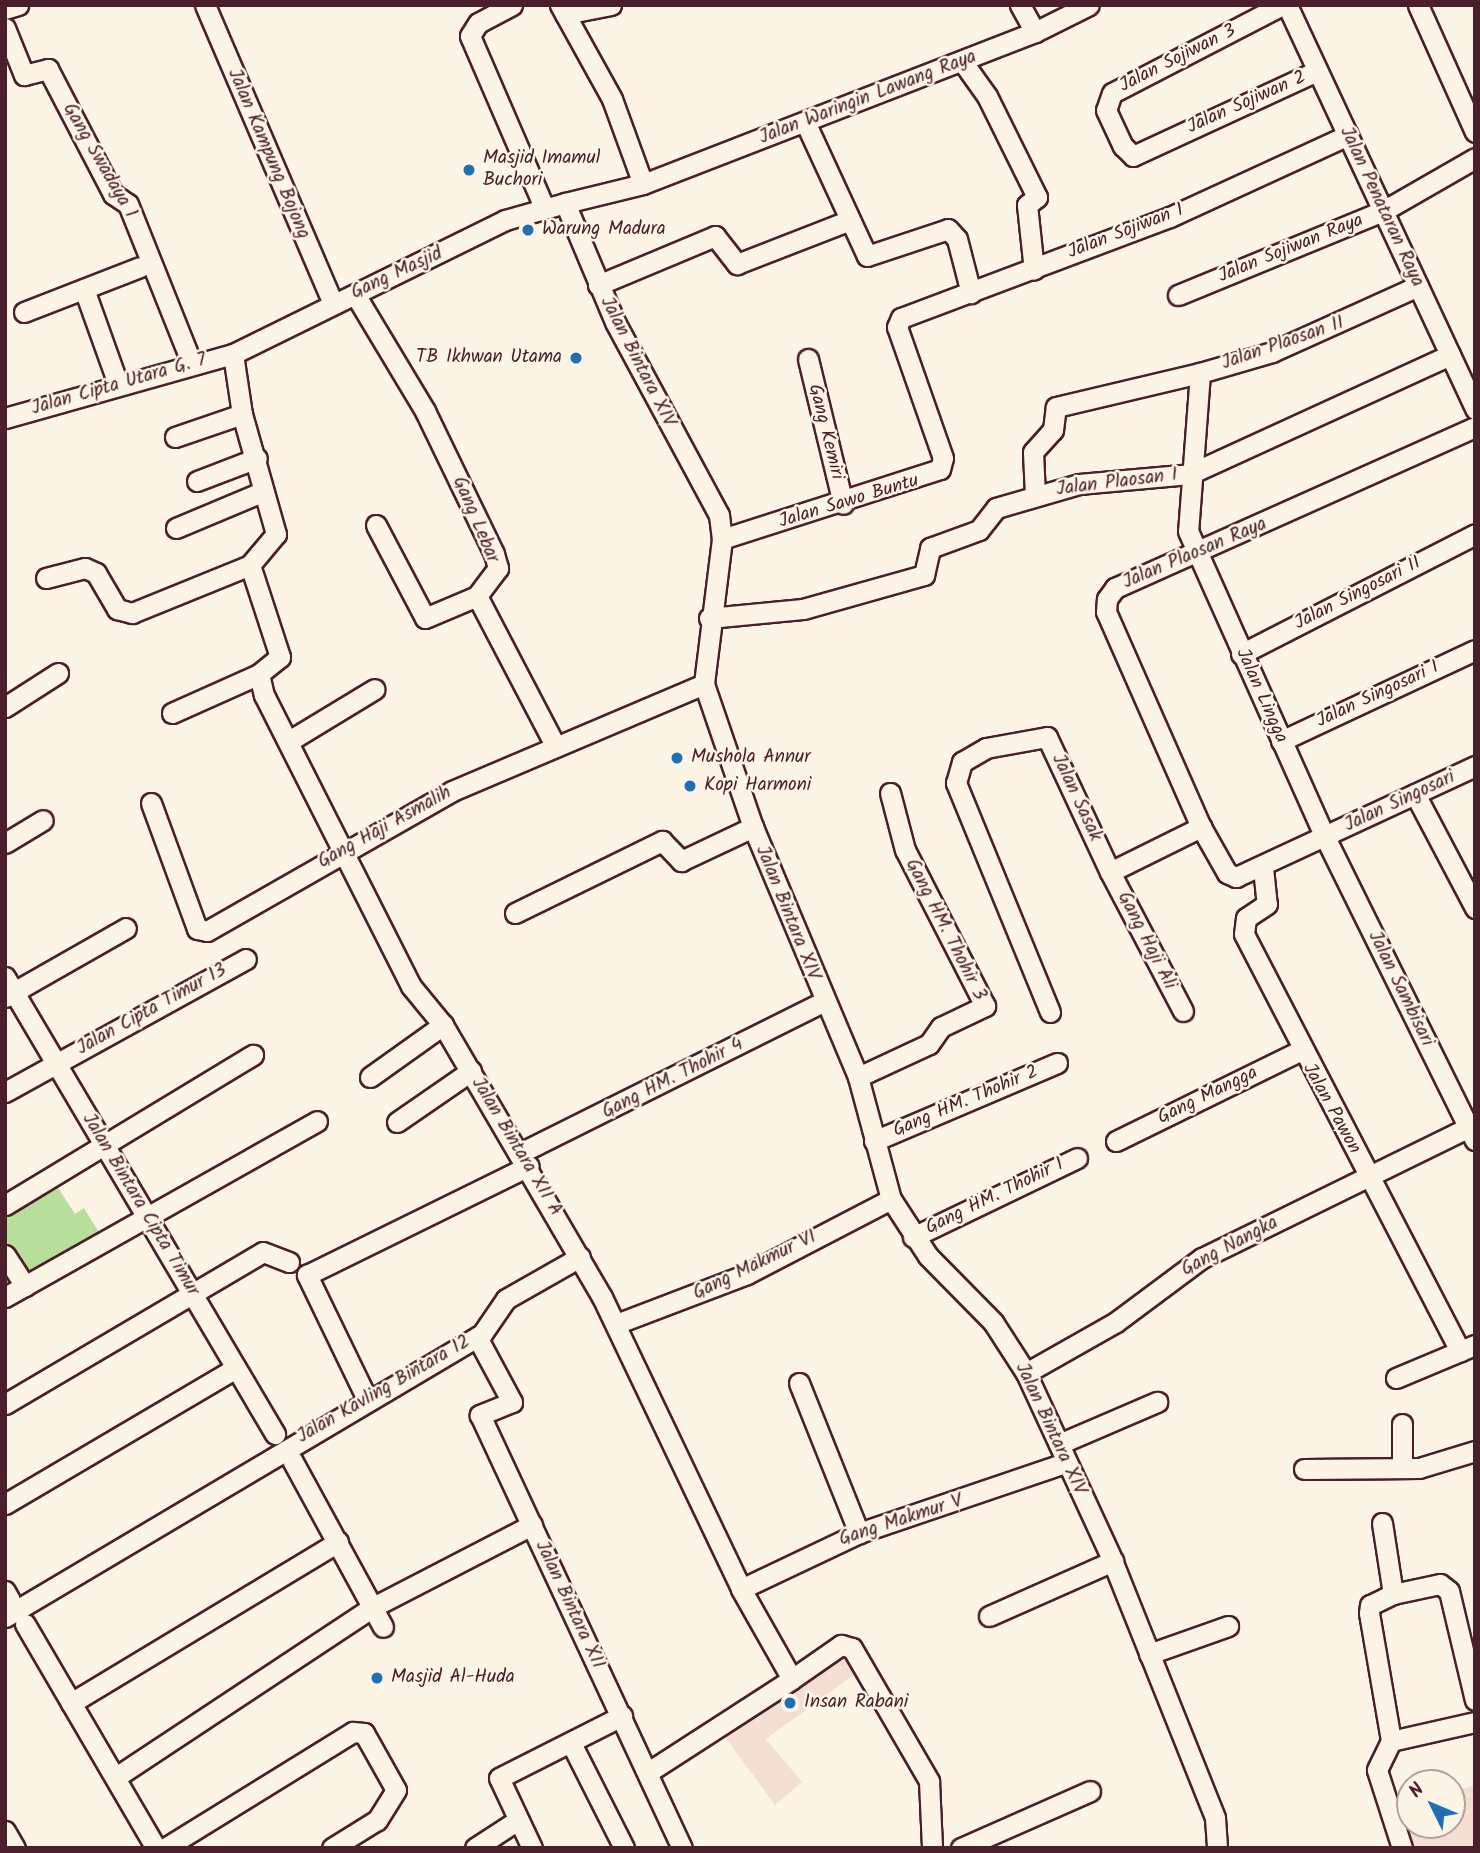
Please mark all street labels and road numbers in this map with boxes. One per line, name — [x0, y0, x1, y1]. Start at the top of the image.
street label: Jalan Sojiwan 3 — [1116, 20, 1240, 98]
street label: Jalan Waringin Lawang Raya — [756, 46, 980, 150]
street label: Jalan Kampung Bojong — [222, 65, 314, 243]
street label: Jalan Sojiwan 2 — [1184, 67, 1310, 139]
street label: Gang Swadaya 1 — [57, 99, 141, 223]
street label: Jalan Penataran Raya — [1334, 123, 1428, 291]
street label: Jalan Sojiwan 1 — [1065, 199, 1187, 265]
street label: Jalan Sojiwan Raya — [1215, 210, 1367, 288]
street label: Gang Masjid — [348, 243, 446, 305]
street label: Jalan Bintara XIV — [594, 293, 680, 431]
street label: Jalan Plaosan II — [1219, 312, 1347, 376]
street label: Jalan Cipta Utara G. 7 — [29, 349, 209, 421]
street label: Gang Kemiri — [802, 382, 848, 482]
street label: Jalan Plaosan I — [1055, 464, 1179, 502]
street label: Jalan Sawo Buntu — [776, 470, 922, 534]
street label: Gang Lebar — [447, 473, 503, 567]
street label: Jalan Plaosan Raya — [1120, 513, 1270, 595]
street label: Jalan Singosari II — [1291, 552, 1425, 636]
street label: Jalan Lingga — [1230, 645, 1292, 747]
street label: Jalan Singosari I — [1313, 657, 1443, 733]
street label: Jalan Sasak — [1046, 751, 1106, 845]
street label: Jalan Singosari — [1341, 766, 1459, 838]
street label: Gang Haji Asmalih — [314, 782, 456, 874]
street label: Jalan Bintara XIV — [750, 843, 824, 983]
street label: Gang HM. Thohir 3 — [900, 856, 990, 1004]
street label: Gang Haji Ali — [1112, 888, 1180, 994]
street label: Jalan Sambisari — [1362, 928, 1438, 1050]
street label: Jalan Cipta Timur 13 — [73, 959, 231, 1061]
street label: Gang HM. Thohir 4 — [599, 1034, 747, 1124]
street label: Jalan Pawon — [1297, 1060, 1365, 1158]
street label: Gang HM. Thohir 2 — [890, 1061, 1042, 1143]
street label: Gang Mangga — [1154, 1062, 1262, 1130]
street label: Jalan Bintara XII A — [466, 1074, 566, 1220]
street label: Jalan Bintara Cipta Timur — [76, 1110, 204, 1300]
street label: Gang HM. Thohir 1 — [922, 1154, 1068, 1240]
street label: Gang Nangka — [1178, 1212, 1282, 1282]
street label: Gang Makmur VI — [690, 1226, 820, 1306]
street label: Jalan Kavling Bintara 12 — [293, 1331, 475, 1449]
street label: Jalan Bintara XIV — [1009, 1359, 1091, 1499]
street label: Gang Makmur V — [836, 1490, 966, 1552]
street label: Jalan Bintara XII — [529, 1537, 609, 1673]

